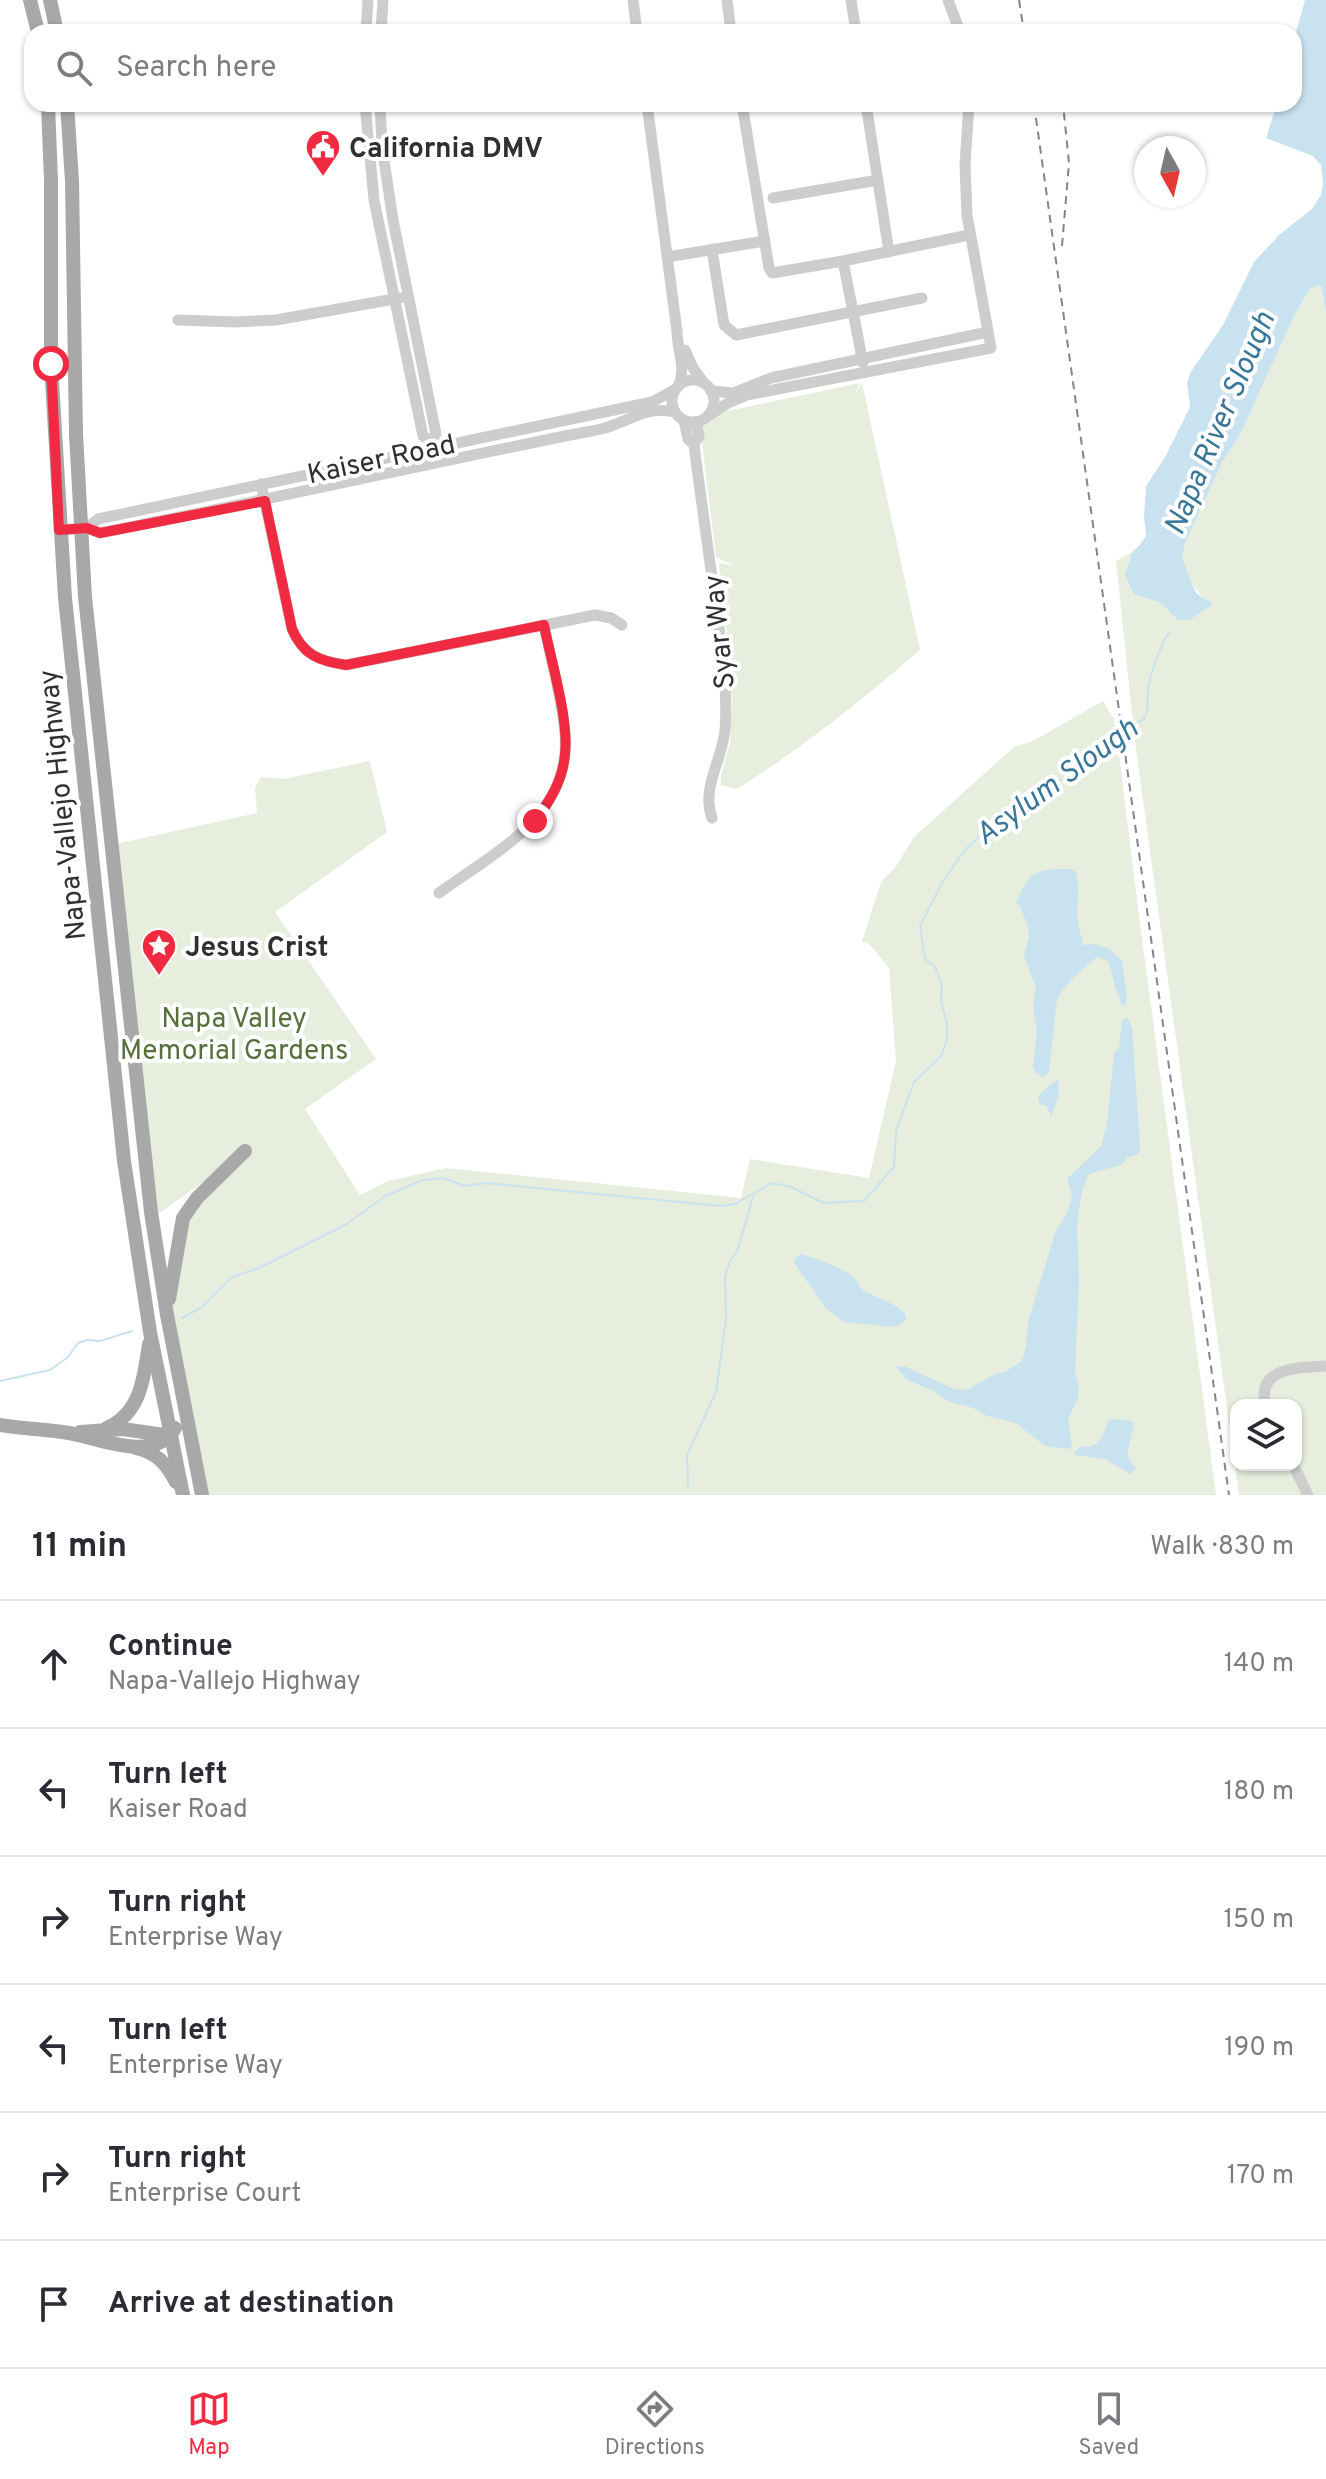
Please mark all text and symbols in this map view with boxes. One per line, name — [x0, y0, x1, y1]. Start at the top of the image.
search box — [24, 24, 1302, 112]
icon: search — [52, 46, 96, 90]
text: Search here — [116, 50, 276, 87]
public building icon: California DMV — [304, 128, 342, 178]
place label: California DMV — [349, 132, 543, 168]
north arrow — [1134, 136, 1206, 208]
water label: Napa River Slough — [1158, 307, 1285, 541]
route start — [33, 346, 69, 382]
street label: Kaiser Road — [304, 428, 459, 494]
street label: Syar Way — [697, 573, 745, 691]
street label: Napa-Vallejo Highway — [32, 668, 96, 942]
water label: Asylum Slough — [969, 711, 1146, 855]
route end — [517, 803, 553, 839]
place icon: Jesus Crist — [140, 927, 178, 977]
place label: Jesus Crist — [185, 931, 329, 967]
park label: Napa Valley Memorial Gardens — [120, 1002, 348, 1070]
map controls — [1230, 1399, 1302, 1471]
button: layers — [1230, 1399, 1302, 1471]
text: 11 min — [32, 1526, 127, 1569]
text: Walk · 830 m — [1150, 1531, 1294, 1564]
text: Continue — [108, 1629, 233, 1666]
icon: ahead — [32, 1642, 76, 1686]
text: 140 m — [1224, 1648, 1294, 1681]
text: Napa-Vallejo Highway — [108, 1666, 361, 1699]
text: Turn left — [108, 1757, 228, 1794]
icon: left — [32, 1770, 76, 1814]
text: 180 m — [1224, 1776, 1294, 1809]
text: Kaiser Road — [108, 1794, 248, 1827]
text: Turn right — [108, 1885, 246, 1922]
icon: right — [32, 1898, 76, 1942]
text: 150 m — [1223, 1904, 1294, 1937]
text: Enterprise Way — [108, 1922, 283, 1955]
text: Turn left — [108, 2013, 228, 2050]
icon: left — [32, 2026, 76, 2070]
text: 190 m — [1224, 2032, 1294, 2065]
text: Enterprise Way — [108, 2050, 283, 2083]
text: Turn right — [108, 2141, 246, 2178]
icon: right — [32, 2154, 76, 2198]
text: 170 m — [1227, 2160, 1294, 2193]
text: Enterprise Court — [108, 2178, 301, 2211]
icon: arrive — [32, 2282, 76, 2326]
text: Arrive at destination — [108, 2286, 394, 2323]
tab: Map — [187, 2387, 231, 2462]
tab: Directions — [605, 2387, 705, 2462]
tab: Saved — [1079, 2387, 1139, 2462]

